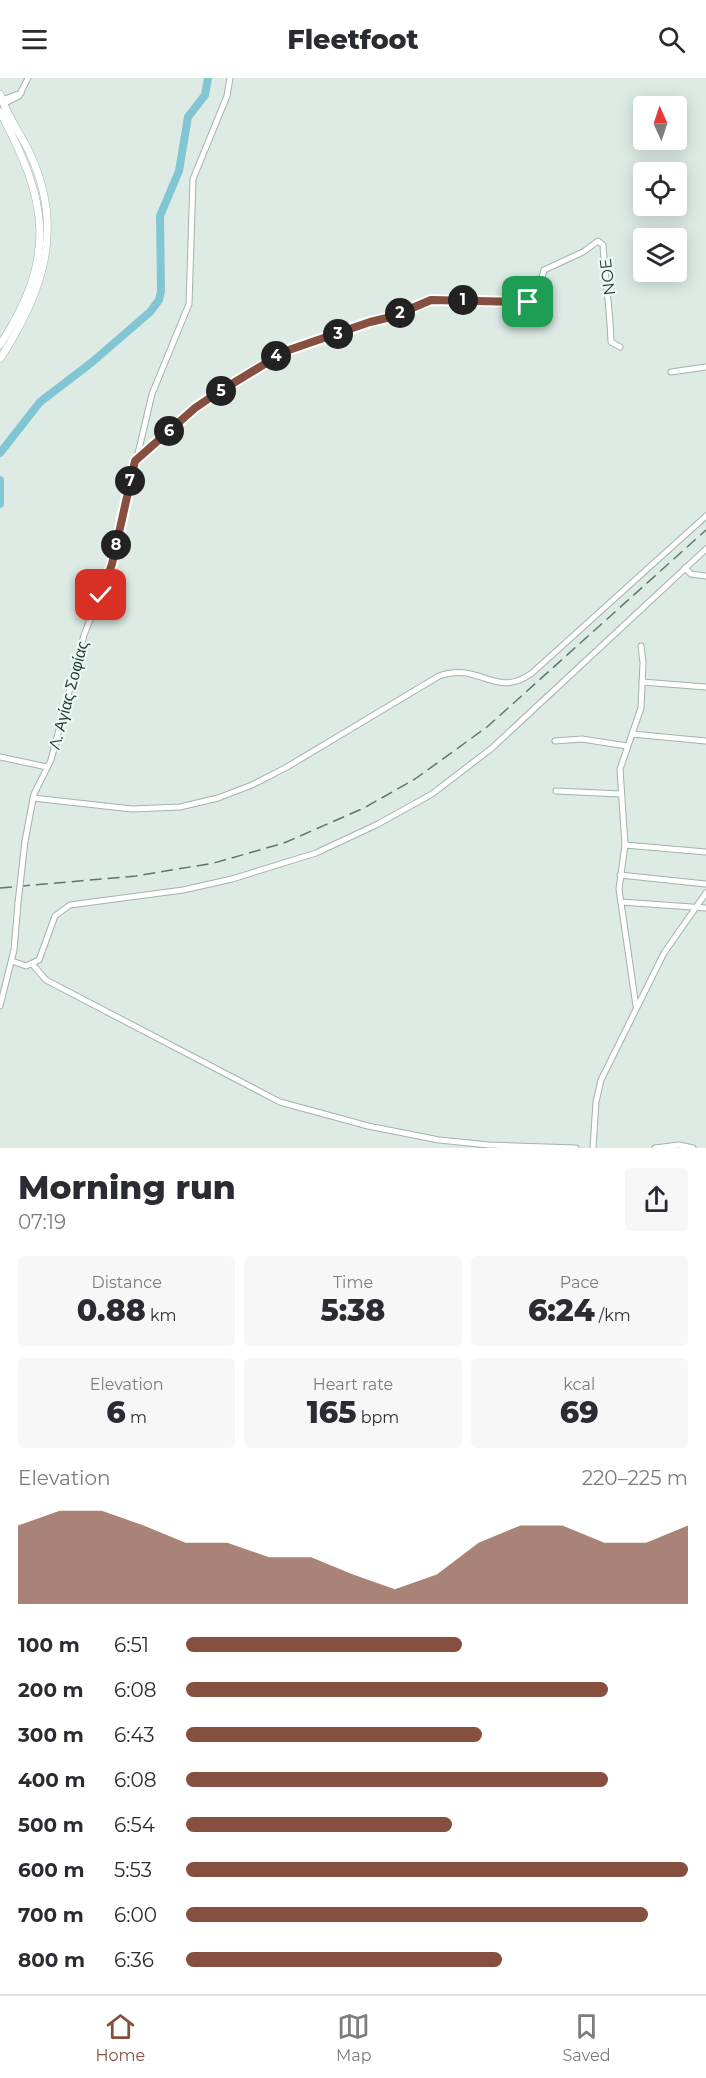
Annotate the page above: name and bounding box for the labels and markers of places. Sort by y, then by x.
pin [502,276,553,327]
pin: 1 [448,285,478,315]
pin: 2 [385,298,415,328]
pin: 3 [323,319,353,349]
pin: 4 [261,341,291,371]
pin: 5 [206,376,236,406]
pin: 6 [154,416,184,446]
pin: 7 [115,466,145,496]
pin: 8 [101,530,131,560]
pin [75,569,126,620]

